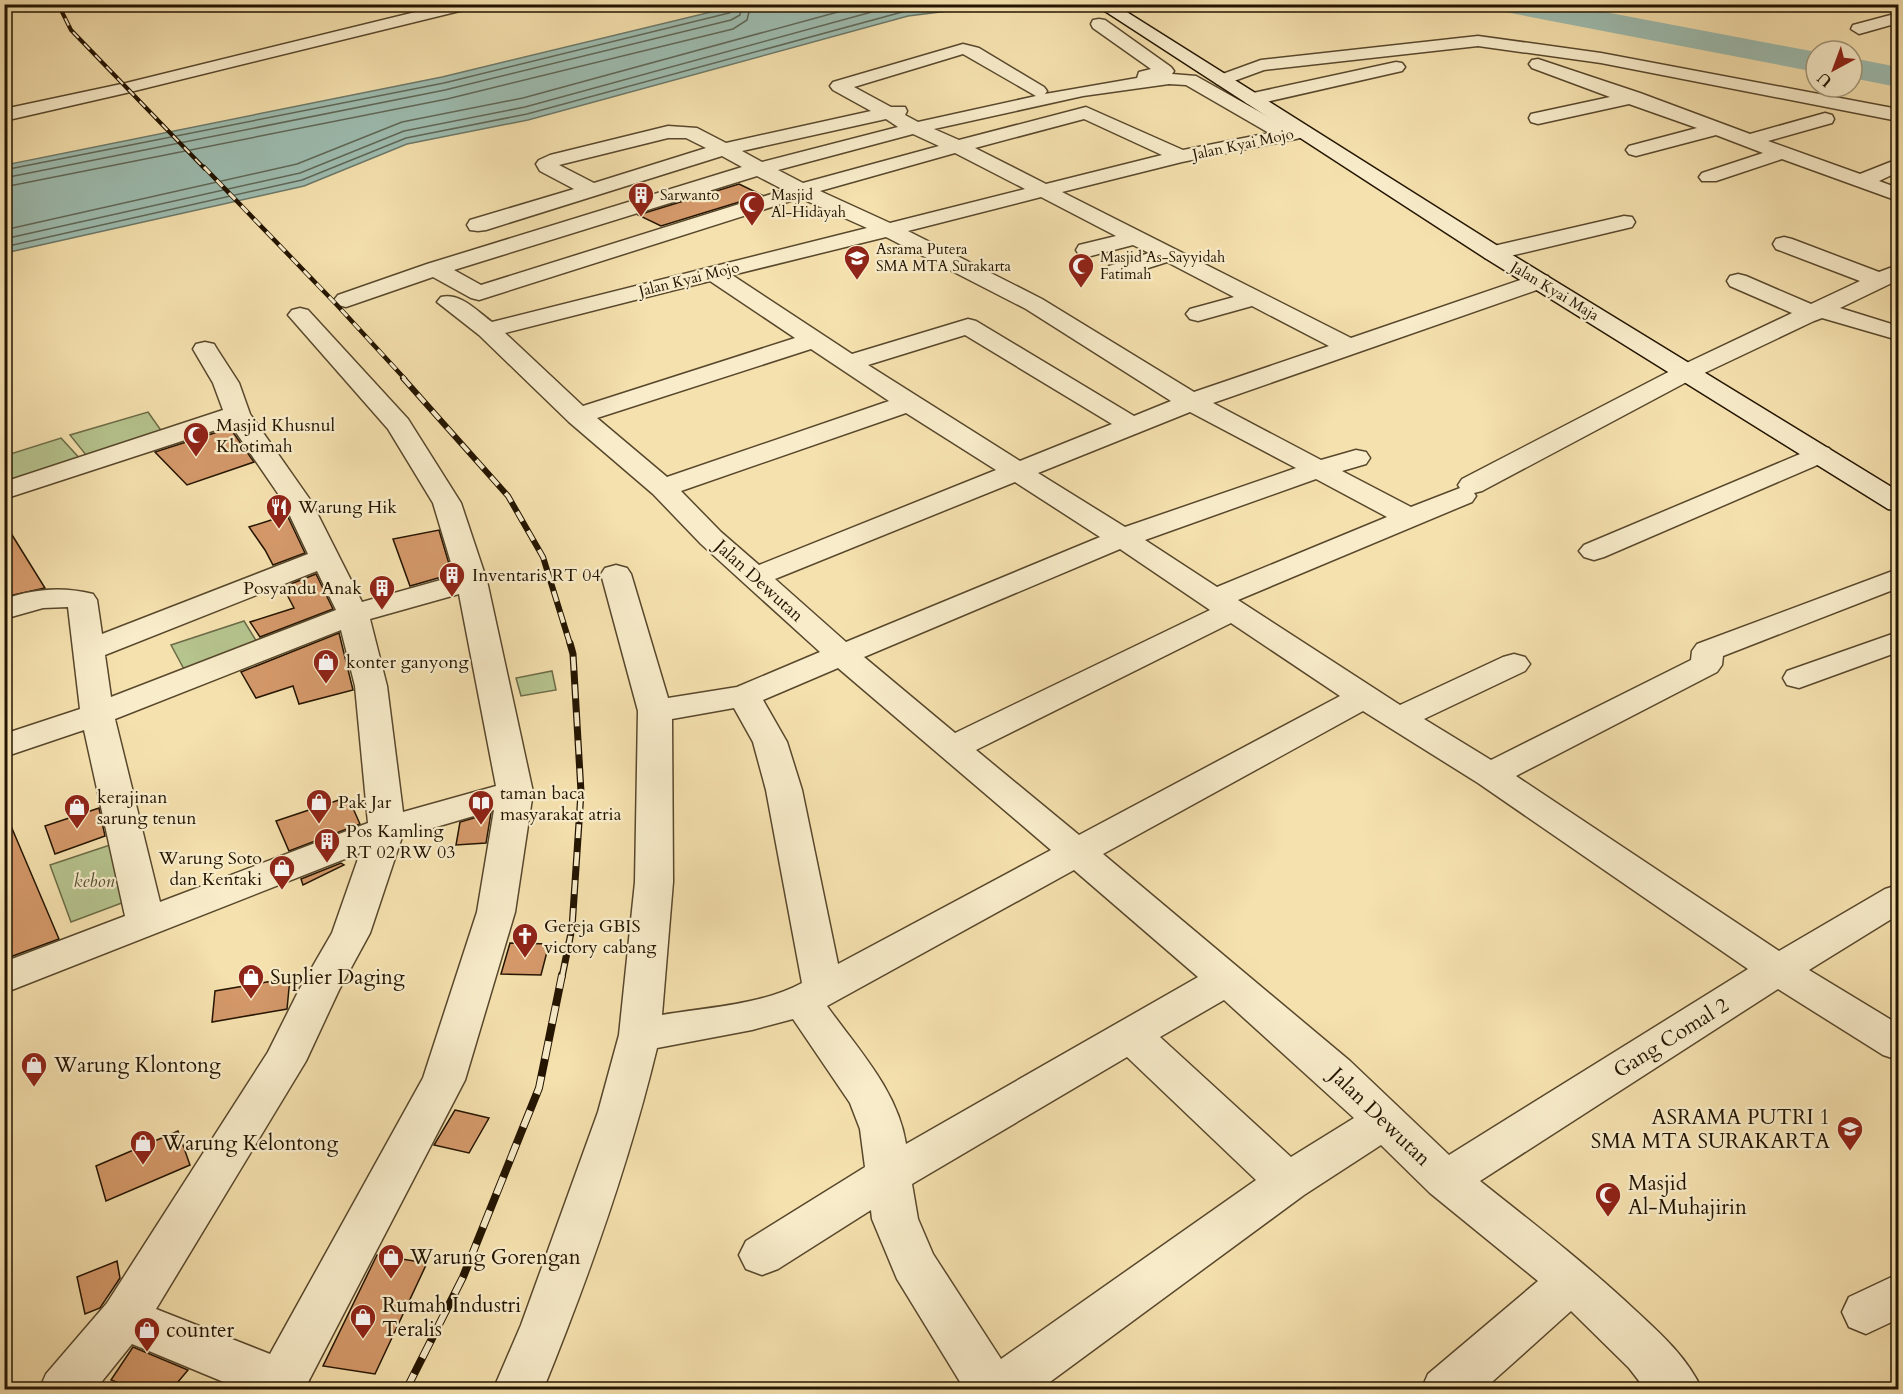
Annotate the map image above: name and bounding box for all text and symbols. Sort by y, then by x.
north arrow [1804,39,1864,99]
text: U [1813,67,1837,92]
street label: Jalan Kyai Mojo [1189,124,1295,165]
building icon: Sarwanto [626,180,656,218]
place label: Sarwanto [660,185,719,205]
place label: Masjid Al-Hidayah [771,185,847,222]
mosque icon: Masjid Al-Hidayah [737,189,767,227]
place label: Asrama Putera SMA MTA Surakarta [876,239,1012,276]
school or university icon: Asrama Putera SMA MTA Surakarta [842,243,872,281]
place label: Masjid As-Sayyidah Fatimah [1100,247,1226,284]
mosque icon: Masjid As-Sayyidah Fatimah [1066,251,1096,289]
street label: Jalan Kyai Maja [1505,256,1603,325]
street label: Jalan Kyai Mojo [635,257,741,302]
place label: Masjid Khusnul Khotimah [216,413,336,459]
mosque icon: Masjid Khusnul Khotimah [181,420,211,458]
restaurant icon: Warung Hik [264,492,294,530]
place label: Warung Hik [297,495,397,520]
street label: Jalan Dewutan [707,532,810,628]
building icon: Inventaris RT 04 [437,560,467,598]
place label: Inventaris RT 04 [472,563,601,588]
building icon: Posyandu Anak [367,573,397,611]
place label: Posyandu Anak [243,576,362,601]
shop icon: konter ganyong [311,647,341,685]
place label: konter ganyong [346,650,469,675]
place label: taman baca masyarakat atria [500,781,622,827]
place label: kerajinan sarung tenun [97,785,197,831]
shop icon: Pak Jar [304,787,334,825]
library icon: taman baca masyarakat atria [466,788,496,826]
place label: Pak Jar [338,790,392,815]
shop icon: kerajinan sarung tenun [62,792,92,830]
place label: Pos Kamling RT 02 RW 03 [346,819,455,865]
building icon: Pos Kamling RT 02 RW 03 [312,826,342,864]
place label: Warung Soto dan Kentaki [158,846,262,892]
shop icon: Warung Soto dan Kentaki [267,853,297,891]
park label: kebon [74,869,115,894]
place label: Gereja GBIS victory cabang [544,914,657,960]
church icon: Gereja GBIS victory cabang [510,921,540,959]
shop icon: Suplier Daging [236,962,266,1000]
place label: Suplier Daging [270,963,405,992]
street label: Gang Comal 2 [1608,991,1734,1085]
shop icon: Warung Klontong [19,1050,49,1088]
place label: Warung Klontong [53,1051,221,1080]
street label: Jalan Dewutan [1321,1059,1437,1173]
place label: ASRAMA PUTRI 1 SMA MTA SURAKARTA [1591,1103,1830,1156]
school or university icon: ASRAMA PUTRI 1 SMA MTA SURAKARTA [1835,1114,1865,1152]
shop icon: Warung Kelontong [128,1128,158,1166]
place label: Warung Kelontong [161,1129,339,1158]
place label: Masjid Al-Muhajirin [1628,1169,1747,1222]
mosque icon: Masjid Al-Muhajirin [1593,1180,1623,1218]
shop icon: Warung Gorengan [376,1242,406,1280]
place label: Warung Gorengan [409,1243,581,1272]
place label: Rumah Industri Teralis [382,1291,521,1344]
shop icon: Rumah Industri Teralis [348,1302,378,1340]
shop icon: counter [132,1315,162,1353]
place label: counter [166,1316,235,1345]

